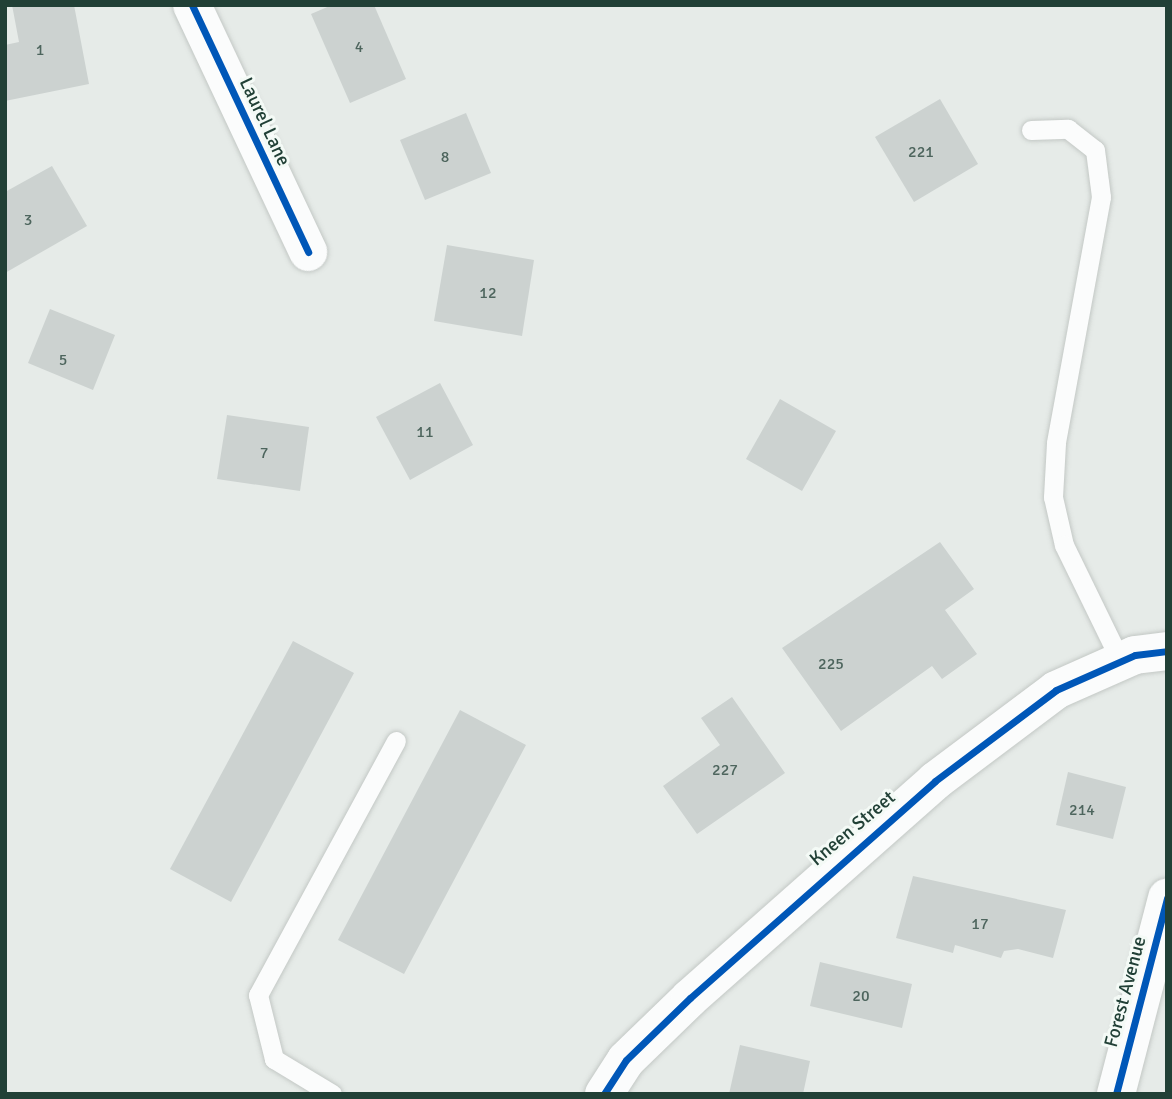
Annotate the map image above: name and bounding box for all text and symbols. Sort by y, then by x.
house number: 4 [355,37,363,57]
house number: 1 [36,40,44,60]
street label: Laurel Lane [234,74,294,170]
house number: 221 [908,142,934,162]
house number: 8 [441,147,449,167]
house number: 3 [24,210,32,230]
house number: 12 [479,283,497,303]
house number: 5 [59,350,67,370]
house number: 11 [416,422,434,442]
house number: 7 [260,443,268,463]
house number: 225 [818,654,844,674]
house number: 227 [712,760,738,780]
street label: Kneen Street [806,787,900,871]
house number: 214 [1069,800,1095,820]
house number: 17 [971,914,989,934]
street label: Forest Avenue [1100,934,1152,1050]
house number: 20 [852,986,870,1006]

